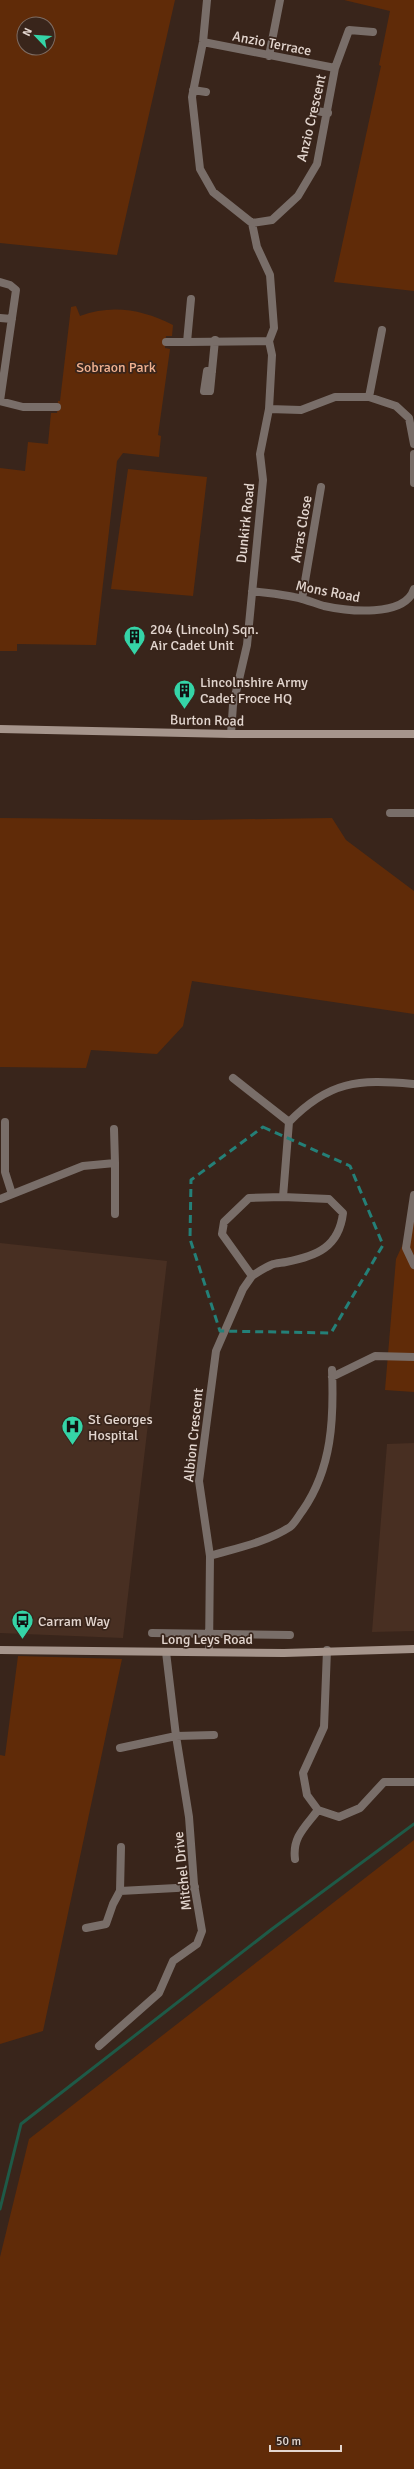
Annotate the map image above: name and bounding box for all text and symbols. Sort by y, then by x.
north arrow [16,16,56,56]
text: N [20,26,35,38]
street label: Anzio Terrace [231,28,313,59]
street label: Anzio Crescent [293,73,330,163]
park label: Sobraon Park [76,359,156,376]
street label: Dunkirk Road [233,482,258,564]
street label: Arras Close [287,494,316,564]
street label: Mons Road [294,577,362,606]
place label: 204 (Lincoln) Sqn. Air Cadet Unit [150,621,259,654]
building icon: 204 (Lincoln) Sqn. Air Cadet Unit [122,624,148,657]
place label: Lincolnshire Army Cadet Froce HQ [200,674,308,707]
building icon: Lincolnshire Army Cadet Froce HQ [172,677,198,710]
street label: Burton Road [170,711,244,730]
street label: Albion Crescent [180,1387,207,1483]
place label: St Georges Hospital [88,1411,153,1444]
hospital icon: St Georges Hospital [59,1414,85,1447]
bus stop icon: Carram Way [10,1608,36,1641]
place label: Carram Way [38,1613,110,1630]
street label: Long Leys Road [161,1631,253,1648]
street label: Mitchel Drive [170,1831,195,1911]
scale bar [270,2427,341,2453]
text: 50 m [276,2434,301,2449]

